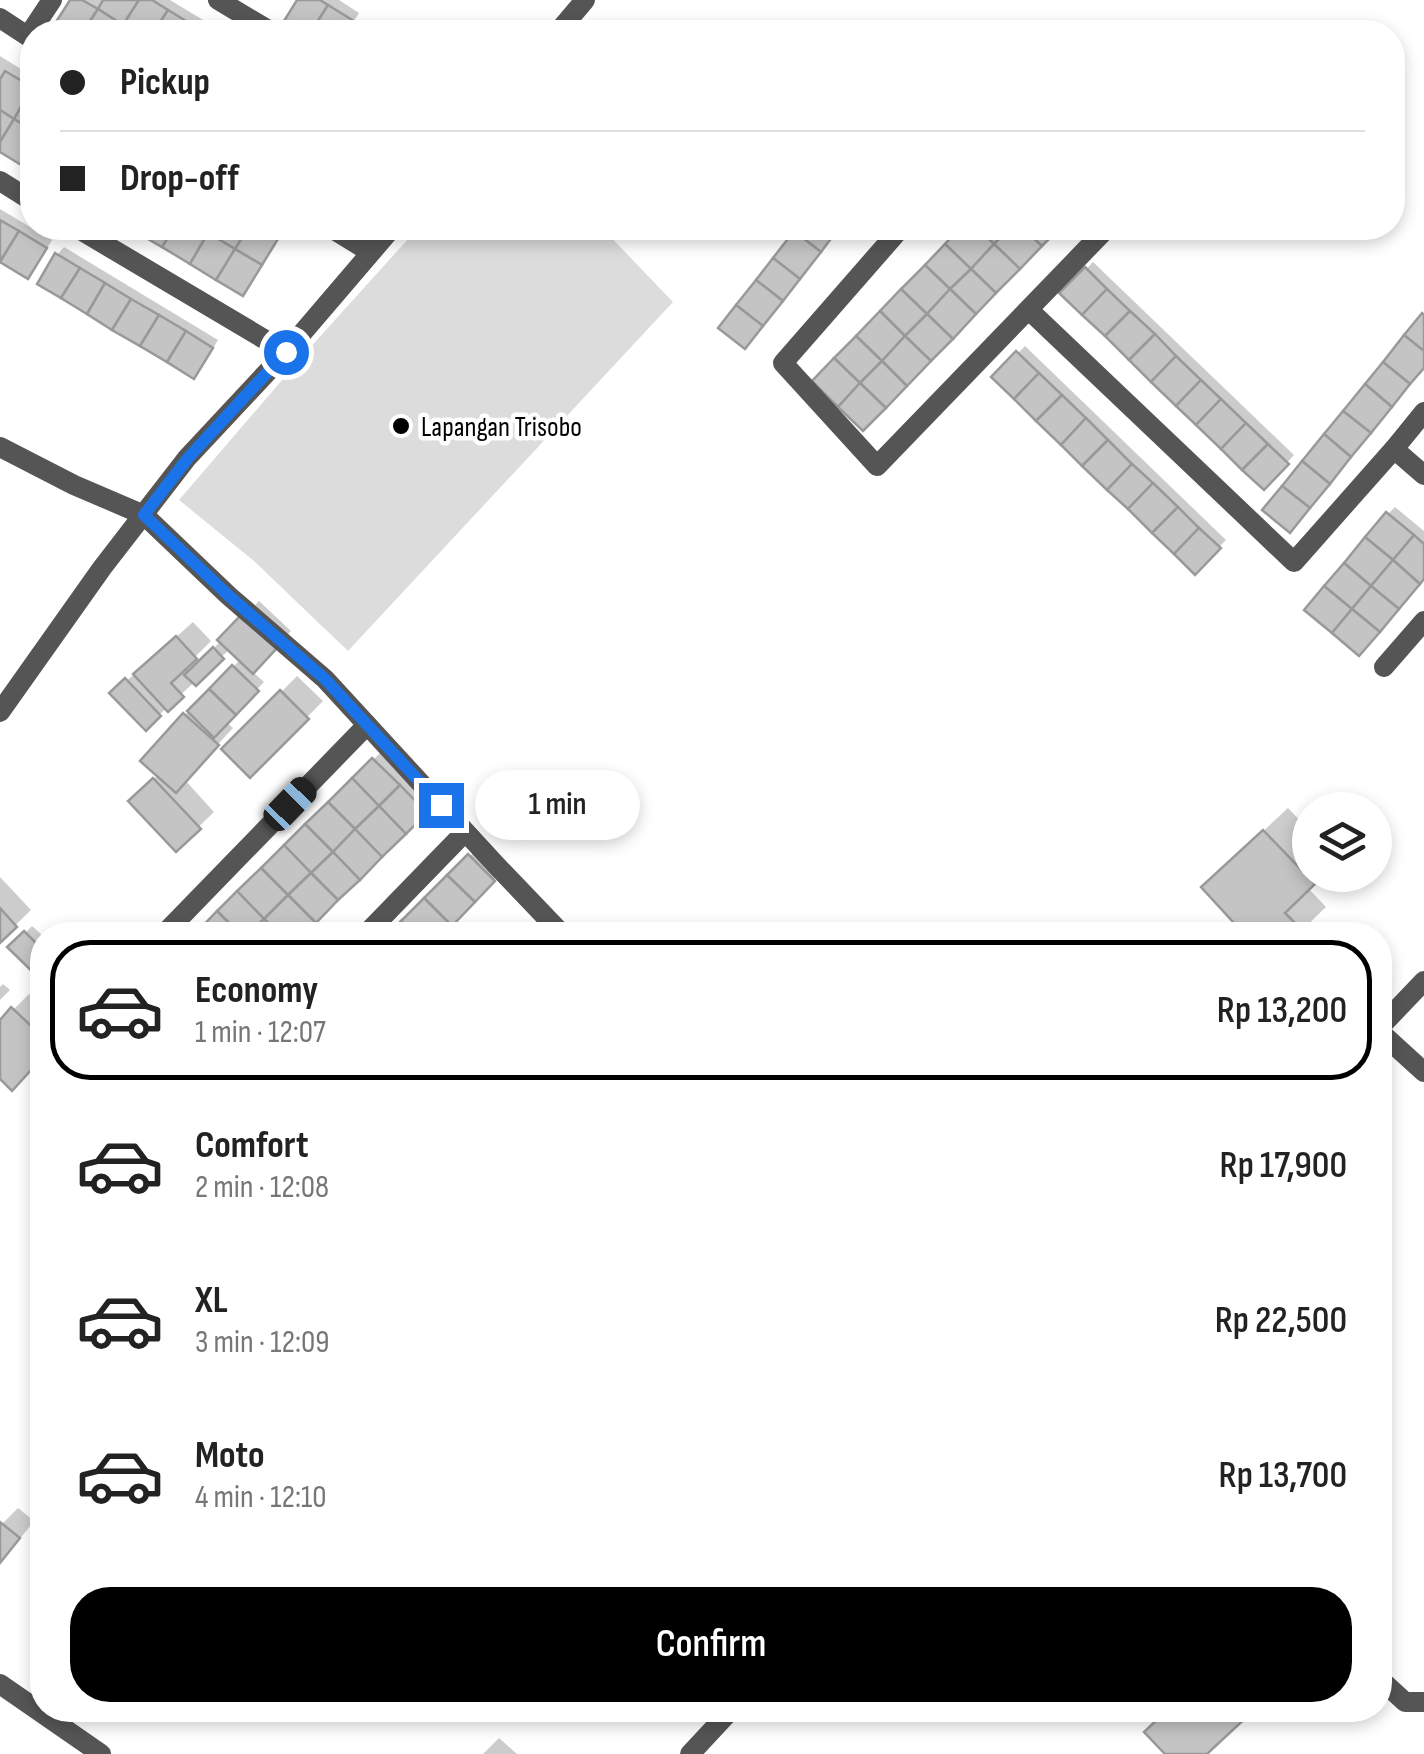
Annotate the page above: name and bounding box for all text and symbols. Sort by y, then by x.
text: Pickup [120,60,210,105]
text: Drop-off [120,156,239,201]
route start [264,330,309,375]
place label: Lapangan Trisobo [421,411,582,444]
marker: Lapangan Trisobo [390,415,412,437]
callout: 1 min [476,770,641,840]
car [258,772,322,836]
route end [419,783,464,828]
text: 1 min [528,785,587,824]
map controls [1292,792,1392,892]
button: layers [1292,792,1392,892]
icon: car [75,965,165,1055]
text: Economy [195,968,318,1013]
text: Rp 13,200 [1217,988,1347,1033]
text: 1 min · 12:07 [195,1013,326,1052]
icon: car [75,1120,165,1210]
text: Comfort [195,1123,309,1168]
text: Rp 17,900 [1220,1143,1347,1188]
text: 2 min · 12:08 [195,1168,329,1207]
icon: car [75,1275,165,1365]
text: XL [195,1278,228,1323]
text: Rp 22,500 [1215,1298,1347,1343]
text: 3 min · 12:09 [195,1323,329,1362]
icon: car [75,1430,165,1520]
text: Moto [195,1433,265,1478]
text: Rp 13,700 [1218,1453,1347,1498]
text: 4 min · 12:10 [195,1478,326,1517]
button: Confirm [70,1587,1352,1702]

